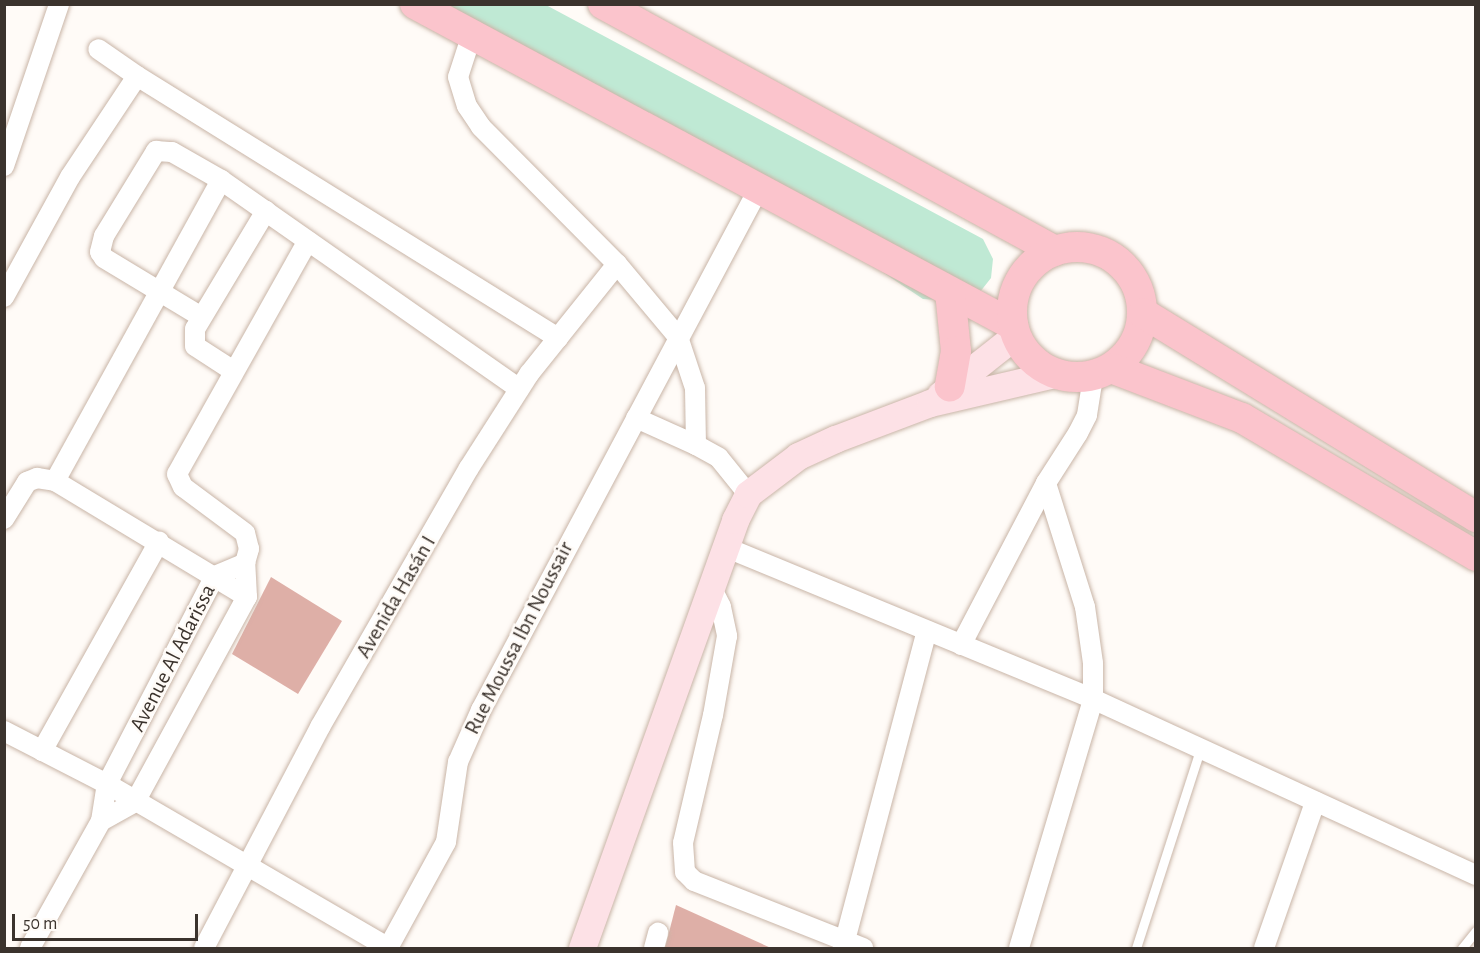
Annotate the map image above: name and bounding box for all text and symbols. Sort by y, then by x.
street label: Avenida Hasán I [350,531,442,663]
street label: Rue Moussa Ibn Noussair [459,537,579,739]
street label: Avenue Al Adarissa [124,580,222,736]
scale bar [15,902,201,940]
text: 50 m [23,915,57,933]

